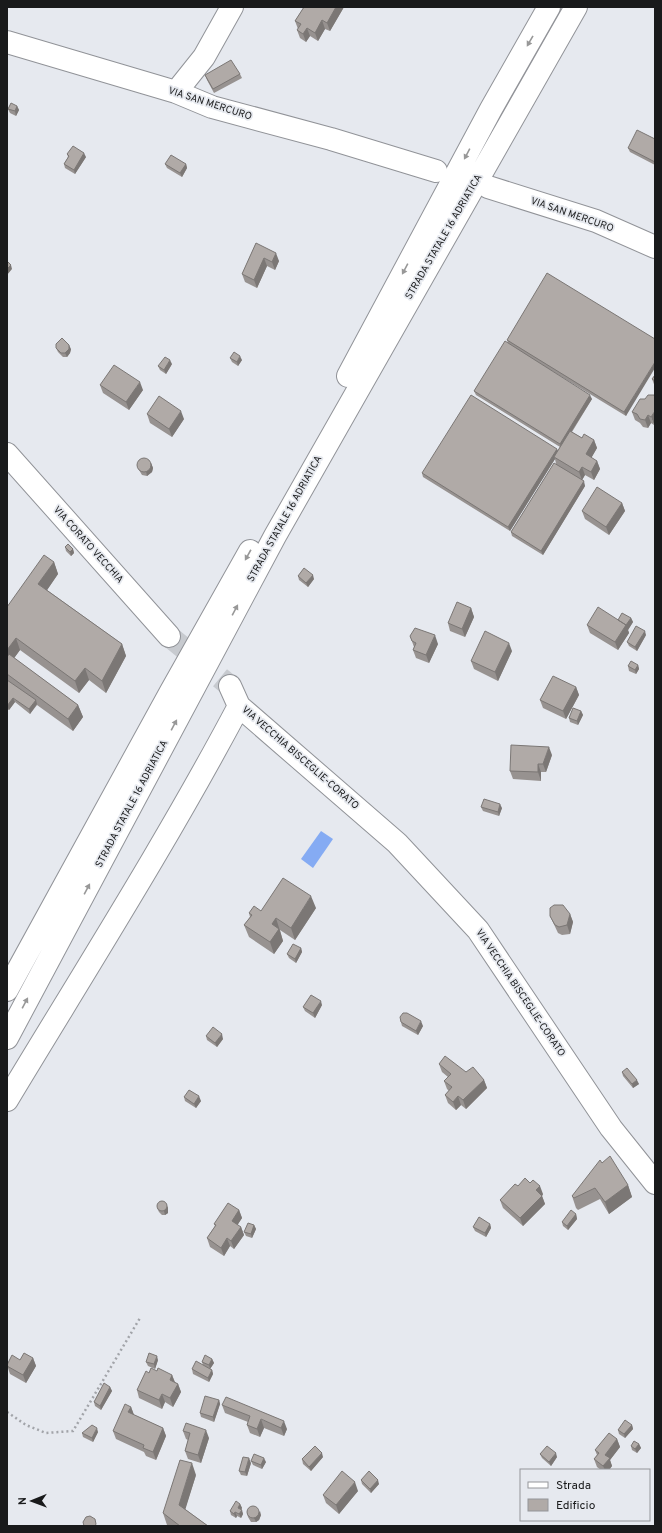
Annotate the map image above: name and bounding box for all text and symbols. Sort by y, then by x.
one-way arrow [527,35,534,47]
street label: VIA SAN MERCURO [166,84,254,124]
one-way arrow [464,149,470,160]
street label: STRADA STATALE 16 ADRIATICA [403,172,485,302]
street label: VIA SAN MERCURO [529,195,615,235]
one-way arrow [402,263,409,275]
street label: STRADA STATALE 16 ADRIATICA [245,453,325,585]
street label: VIA CORATO VECCHIA [50,504,126,586]
one-way arrow [245,549,252,560]
one-way arrow [232,604,239,616]
street label: VIA VECCHIA BISCEGLIE-CORATO [239,703,361,813]
one-way arrow [171,719,177,730]
street label: STRADA STATALE 16 ADRIATICA [93,738,171,870]
one-way arrow [83,883,90,895]
street label: VIA VECCHIA BISCEGLIE-CORATO [472,927,568,1059]
one-way arrow [22,998,29,1009]
legend [520,1469,650,1521]
text: Strada [556,1478,591,1494]
north arrow [12,1481,52,1521]
text: N [16,1497,30,1505]
text: Edificio [556,1498,596,1514]

